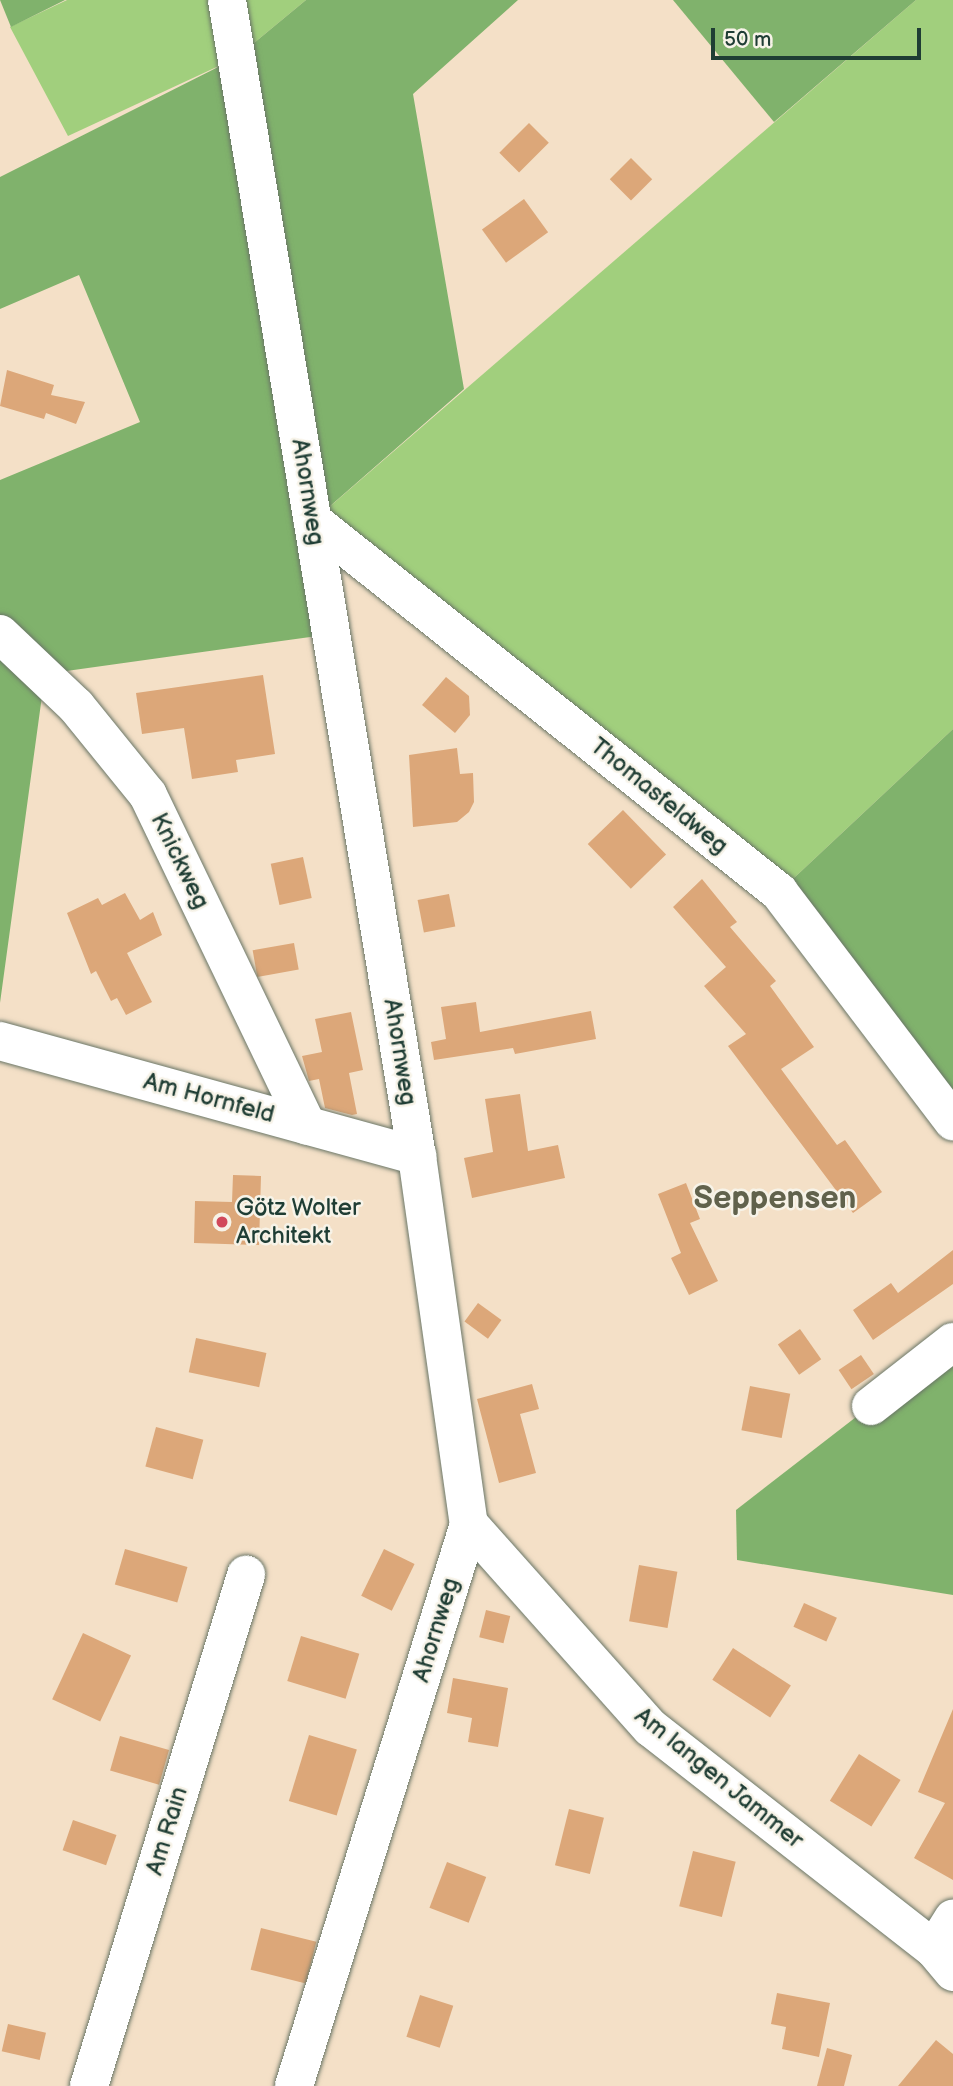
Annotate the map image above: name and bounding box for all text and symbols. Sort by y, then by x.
scale bar [715,14,925,58]
text: 50 m [724,27,771,52]
street label: Ahornweg [285,437,331,547]
street label: Thomasfeldweg [584,732,734,860]
street label: Knickweg [144,808,216,914]
street label: Ahornweg [377,997,423,1107]
street label: Am Hornfeld [140,1067,278,1129]
district label: Seppensen [694,1180,856,1218]
place label: Götz Wolter Architekt [236,1194,362,1250]
marker: Götz Wolter Architekt [214,1214,230,1230]
street label: Ahornweg [407,1574,465,1686]
street label: Am langen Jammer [628,1701,810,1855]
street label: Am Rain [140,1783,194,1879]

